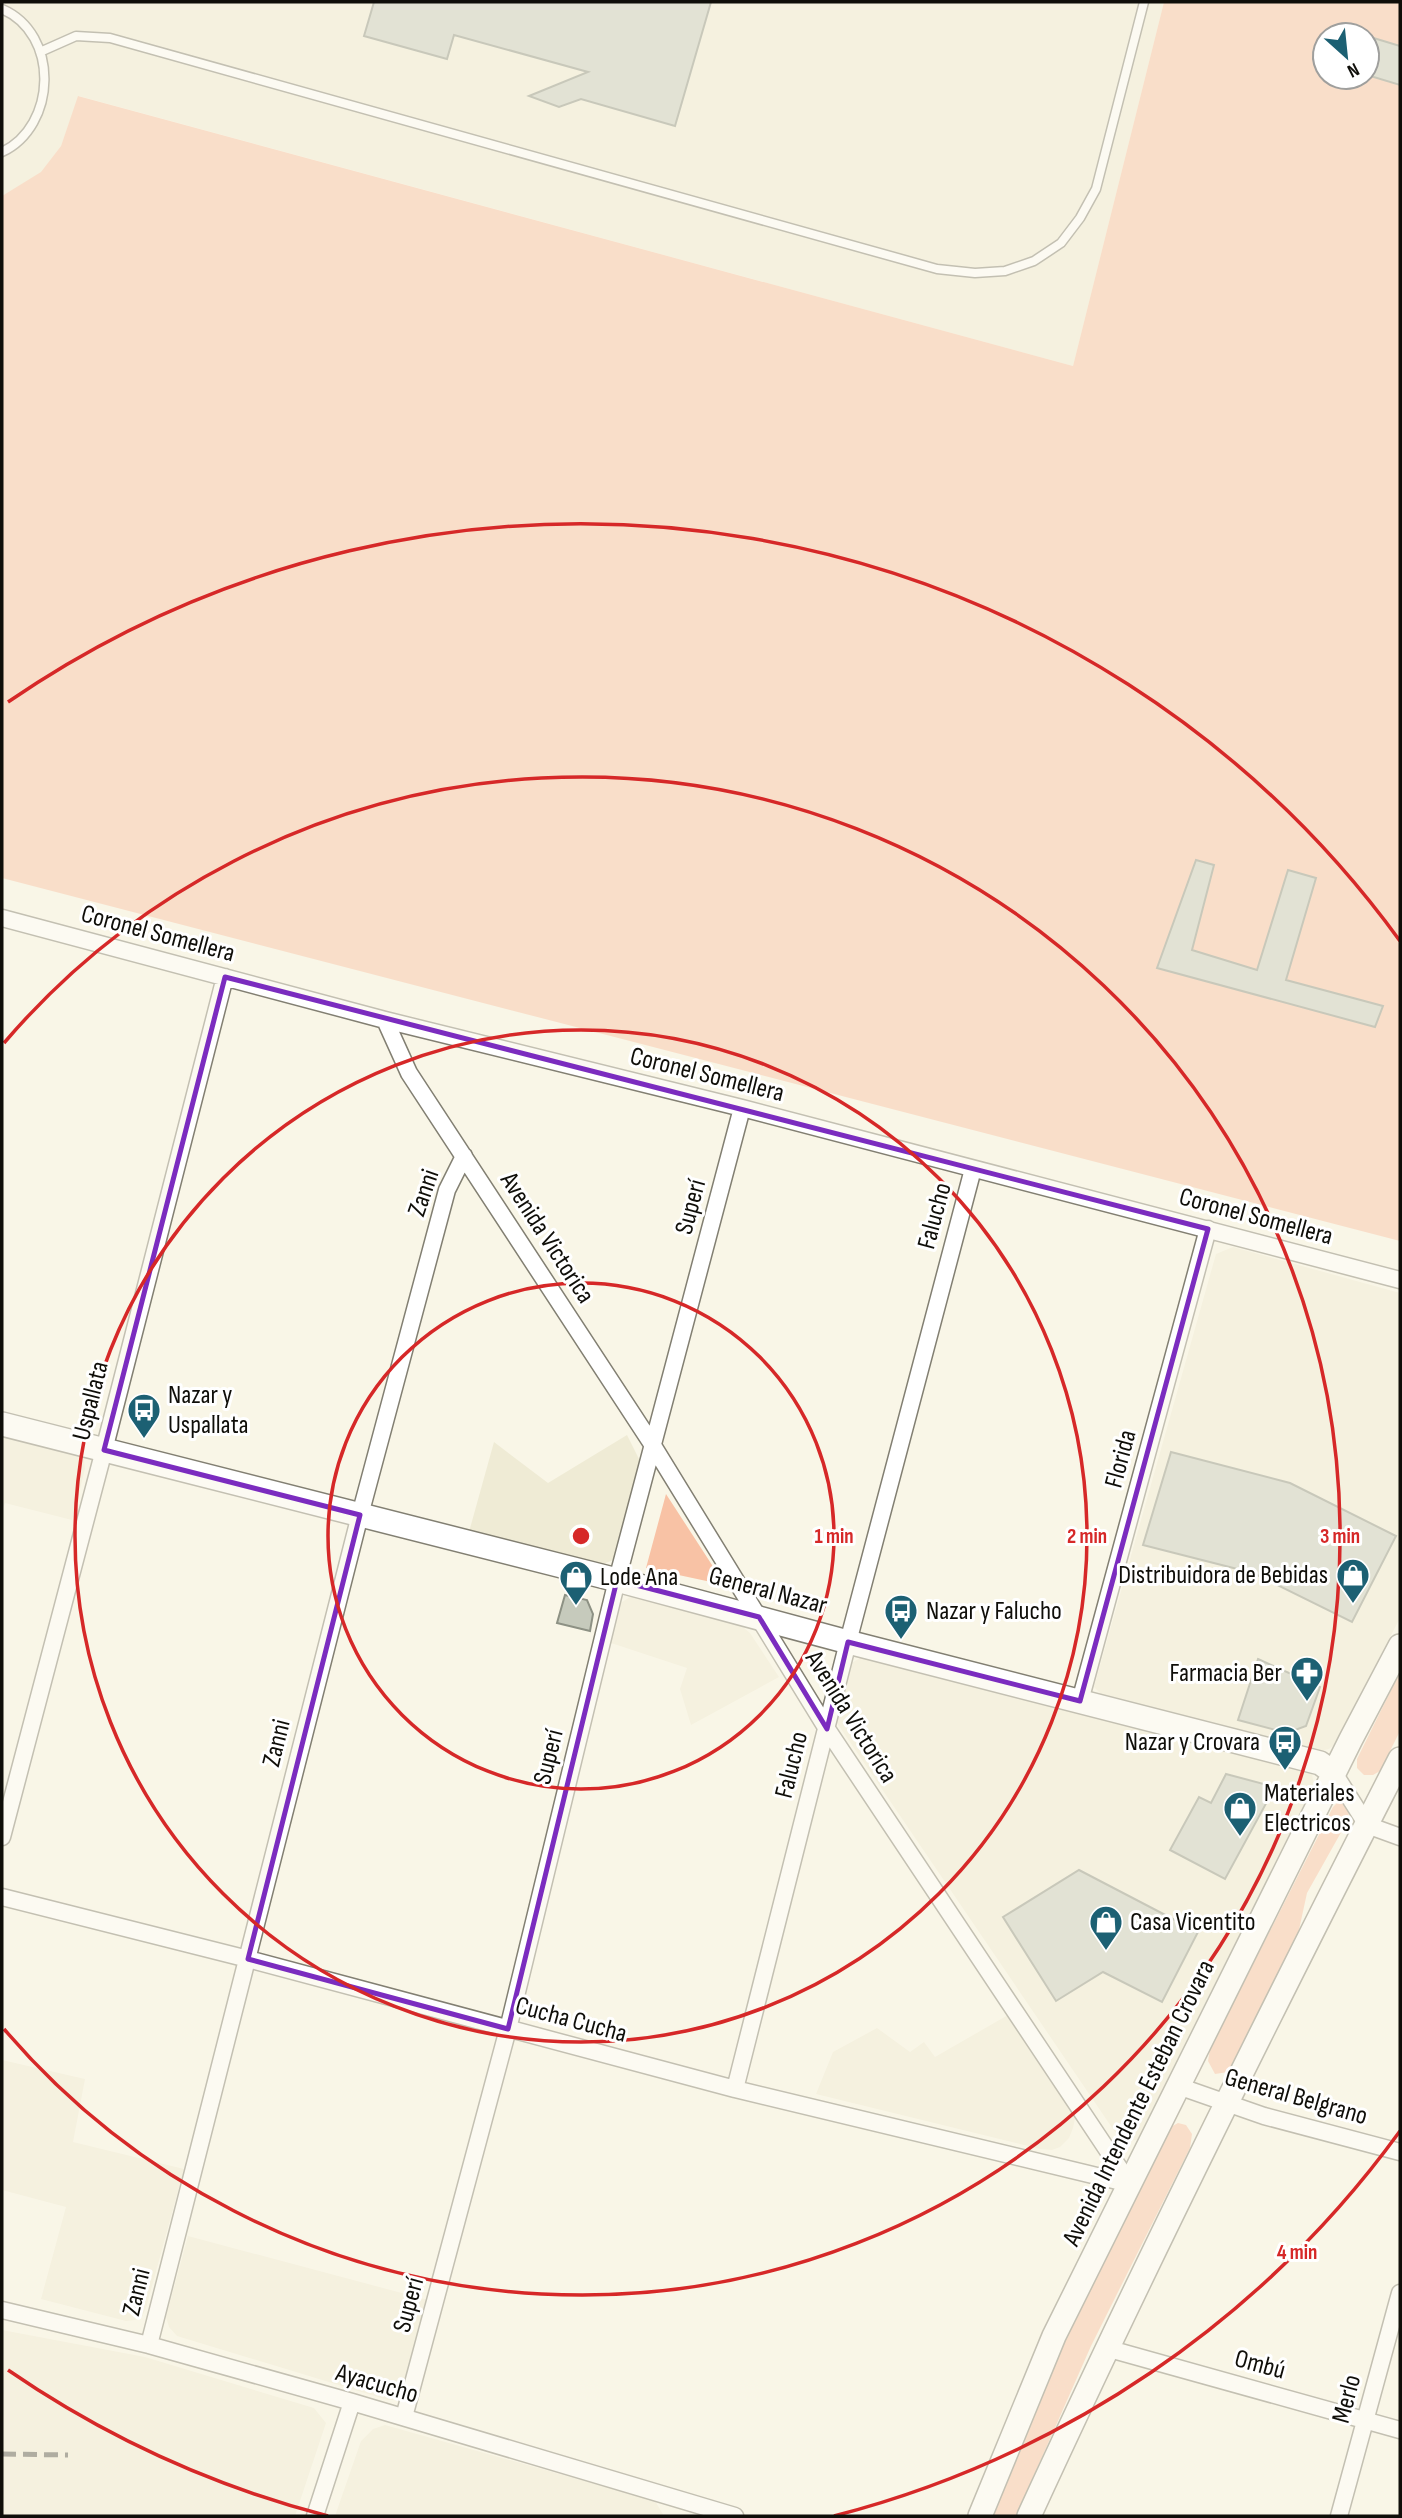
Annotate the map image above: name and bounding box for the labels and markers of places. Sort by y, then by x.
place label: Nazar y Uspallata [168,1380,248,1441]
bus stop icon: Nazar y Uspallata [125,1391,163,1440]
centre of rings [569,1524,593,1548]
shop icon: Distribuidora de Bebidas [1334,1556,1372,1605]
shop icon: Lode Ana [557,1558,595,1607]
place label: Distribuidora de Bebidas [1118,1560,1328,1591]
place label: Lode Ana [600,1562,678,1593]
bus stop icon: Nazar y Falucho [882,1592,920,1641]
place label: Nazar y Falucho [926,1596,1062,1627]
pharmacy icon: Farmacia Ber [1288,1654,1326,1703]
place label: Farmacia Ber [1170,1658,1283,1689]
bus stop icon: Nazar y Crovara [1266,1723,1304,1772]
place label: Nazar y Crovara [1125,1727,1260,1758]
place label: Materiales Electricos [1264,1778,1355,1839]
shop icon: Materiales Electricos [1221,1789,1259,1838]
shop icon: Casa Vicentito [1087,1903,1125,1952]
place label: Casa Vicentito [1130,1907,1255,1938]

